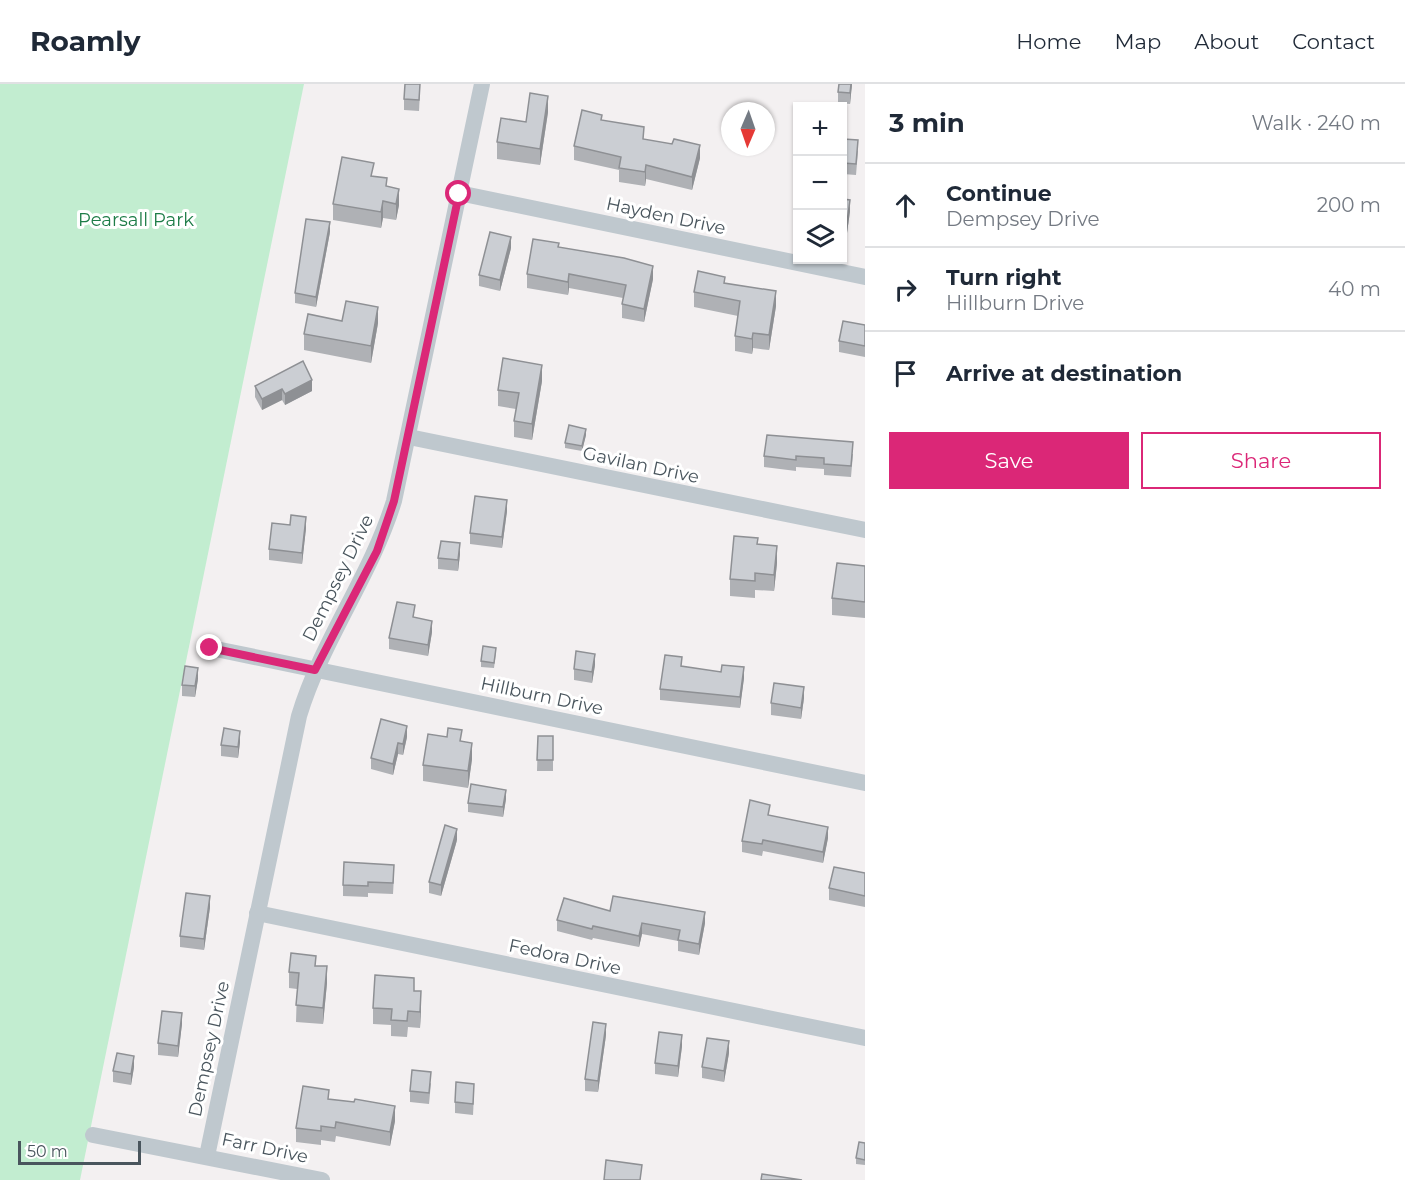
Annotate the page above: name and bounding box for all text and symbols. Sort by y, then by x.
text: Roamly [30,24,140,58]
text: Home [1016,29,1081,54]
text: Map [1114,29,1161,54]
text: About [1194,29,1259,54]
text: Contact [1292,29,1375,54]
north arrow [721,102,775,156]
map controls [793,102,847,264]
button: + [793,102,847,156]
text: 3 min [889,107,965,139]
text: Walk · 240 m [1251,111,1381,135]
button: − [793,156,847,210]
route start [445,180,471,206]
text: Continue [946,180,1052,207]
icon: ahead [889,189,922,222]
street label: Hayden Drive [604,193,728,239]
text: 200 m [1317,193,1381,217]
text: Dempsey Drive [946,207,1100,231]
park label: Pearsall Park [78,209,194,231]
button: layers [793,210,847,264]
text: Turn right [946,264,1061,291]
icon: right [889,273,922,306]
text: 40 m [1328,277,1381,301]
text: Hillburn Drive [946,291,1084,315]
icon: arrive [889,357,922,390]
text: Arrive at destination [946,360,1182,387]
button: Save [889,432,1129,489]
button: Share [1141,432,1381,489]
street label: Gavilan Drive [581,442,701,488]
street label: Dempsey Drive [298,511,378,645]
route end [196,634,222,660]
street label: Hillburn Drive [479,672,605,720]
street label: Fedora Drive [507,934,623,980]
street label: Dempsey Drive [184,979,234,1119]
street label: Farr Drive [220,1128,310,1168]
scale bar [18,1138,141,1166]
text: 50 m [27,1142,68,1161]

